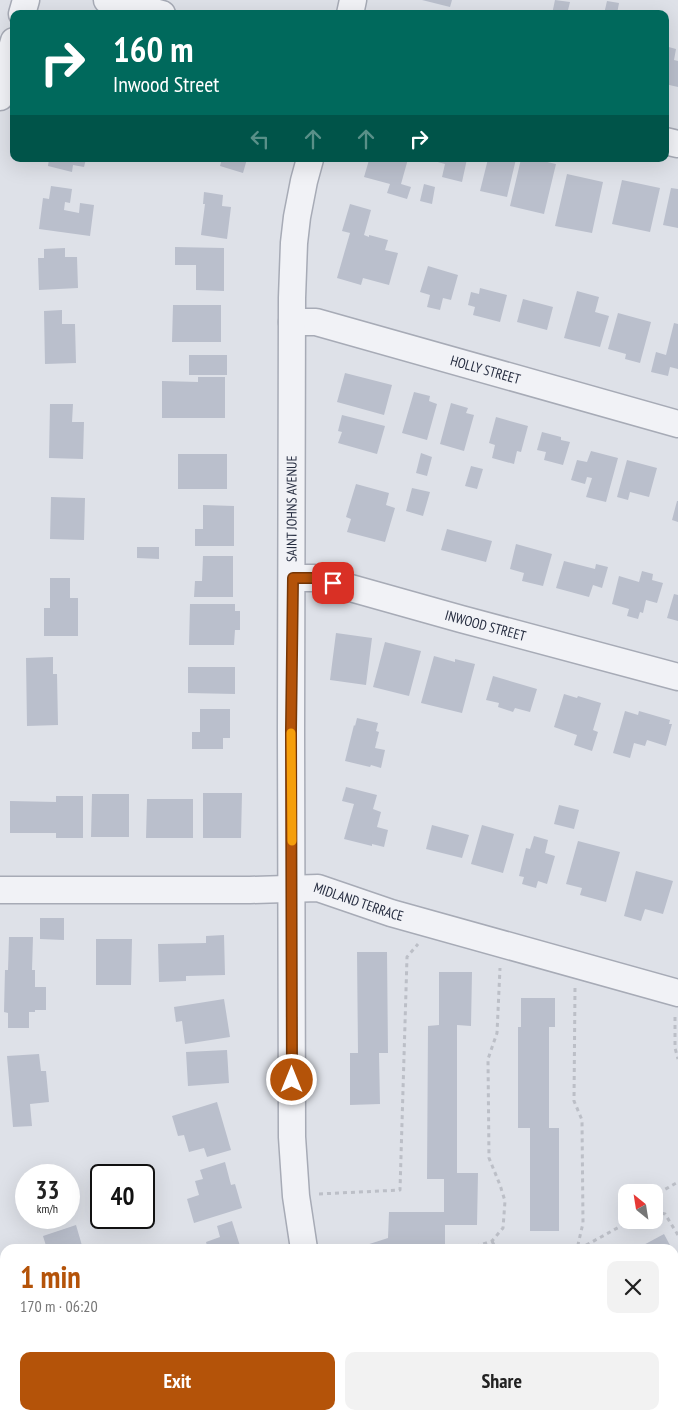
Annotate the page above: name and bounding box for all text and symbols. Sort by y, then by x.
text: 160 m [113,26,194,72]
icon: right [30,30,95,95]
text: Inwood Street [113,70,219,98]
icon: left [246,125,274,153]
icon: ahead [299,125,327,153]
icon: ahead [352,125,380,153]
icon: right [405,125,433,153]
street label: HOLLY STREET [448,351,523,388]
street label: SAINT JOHNS AVENUE [282,456,301,562]
pin [312,562,354,604]
icon: arrive [319,569,347,597]
street label: INWOOD STREET [443,606,529,645]
street label: MIDLAND TERRACE [311,878,406,925]
position arrow [265,1053,317,1105]
speed limit sign: 40 [90,1164,155,1229]
text: 33 [36,1174,59,1206]
north arrow [618,1184,662,1229]
map controls [618,1184,663,1229]
text: km/h [37,1201,58,1216]
text: 1 min [20,1257,81,1296]
button: close [607,1261,659,1313]
text: 170 m · 06:20 [20,1296,98,1316]
button: Exit [20,1352,335,1410]
button: Share [345,1352,659,1410]

